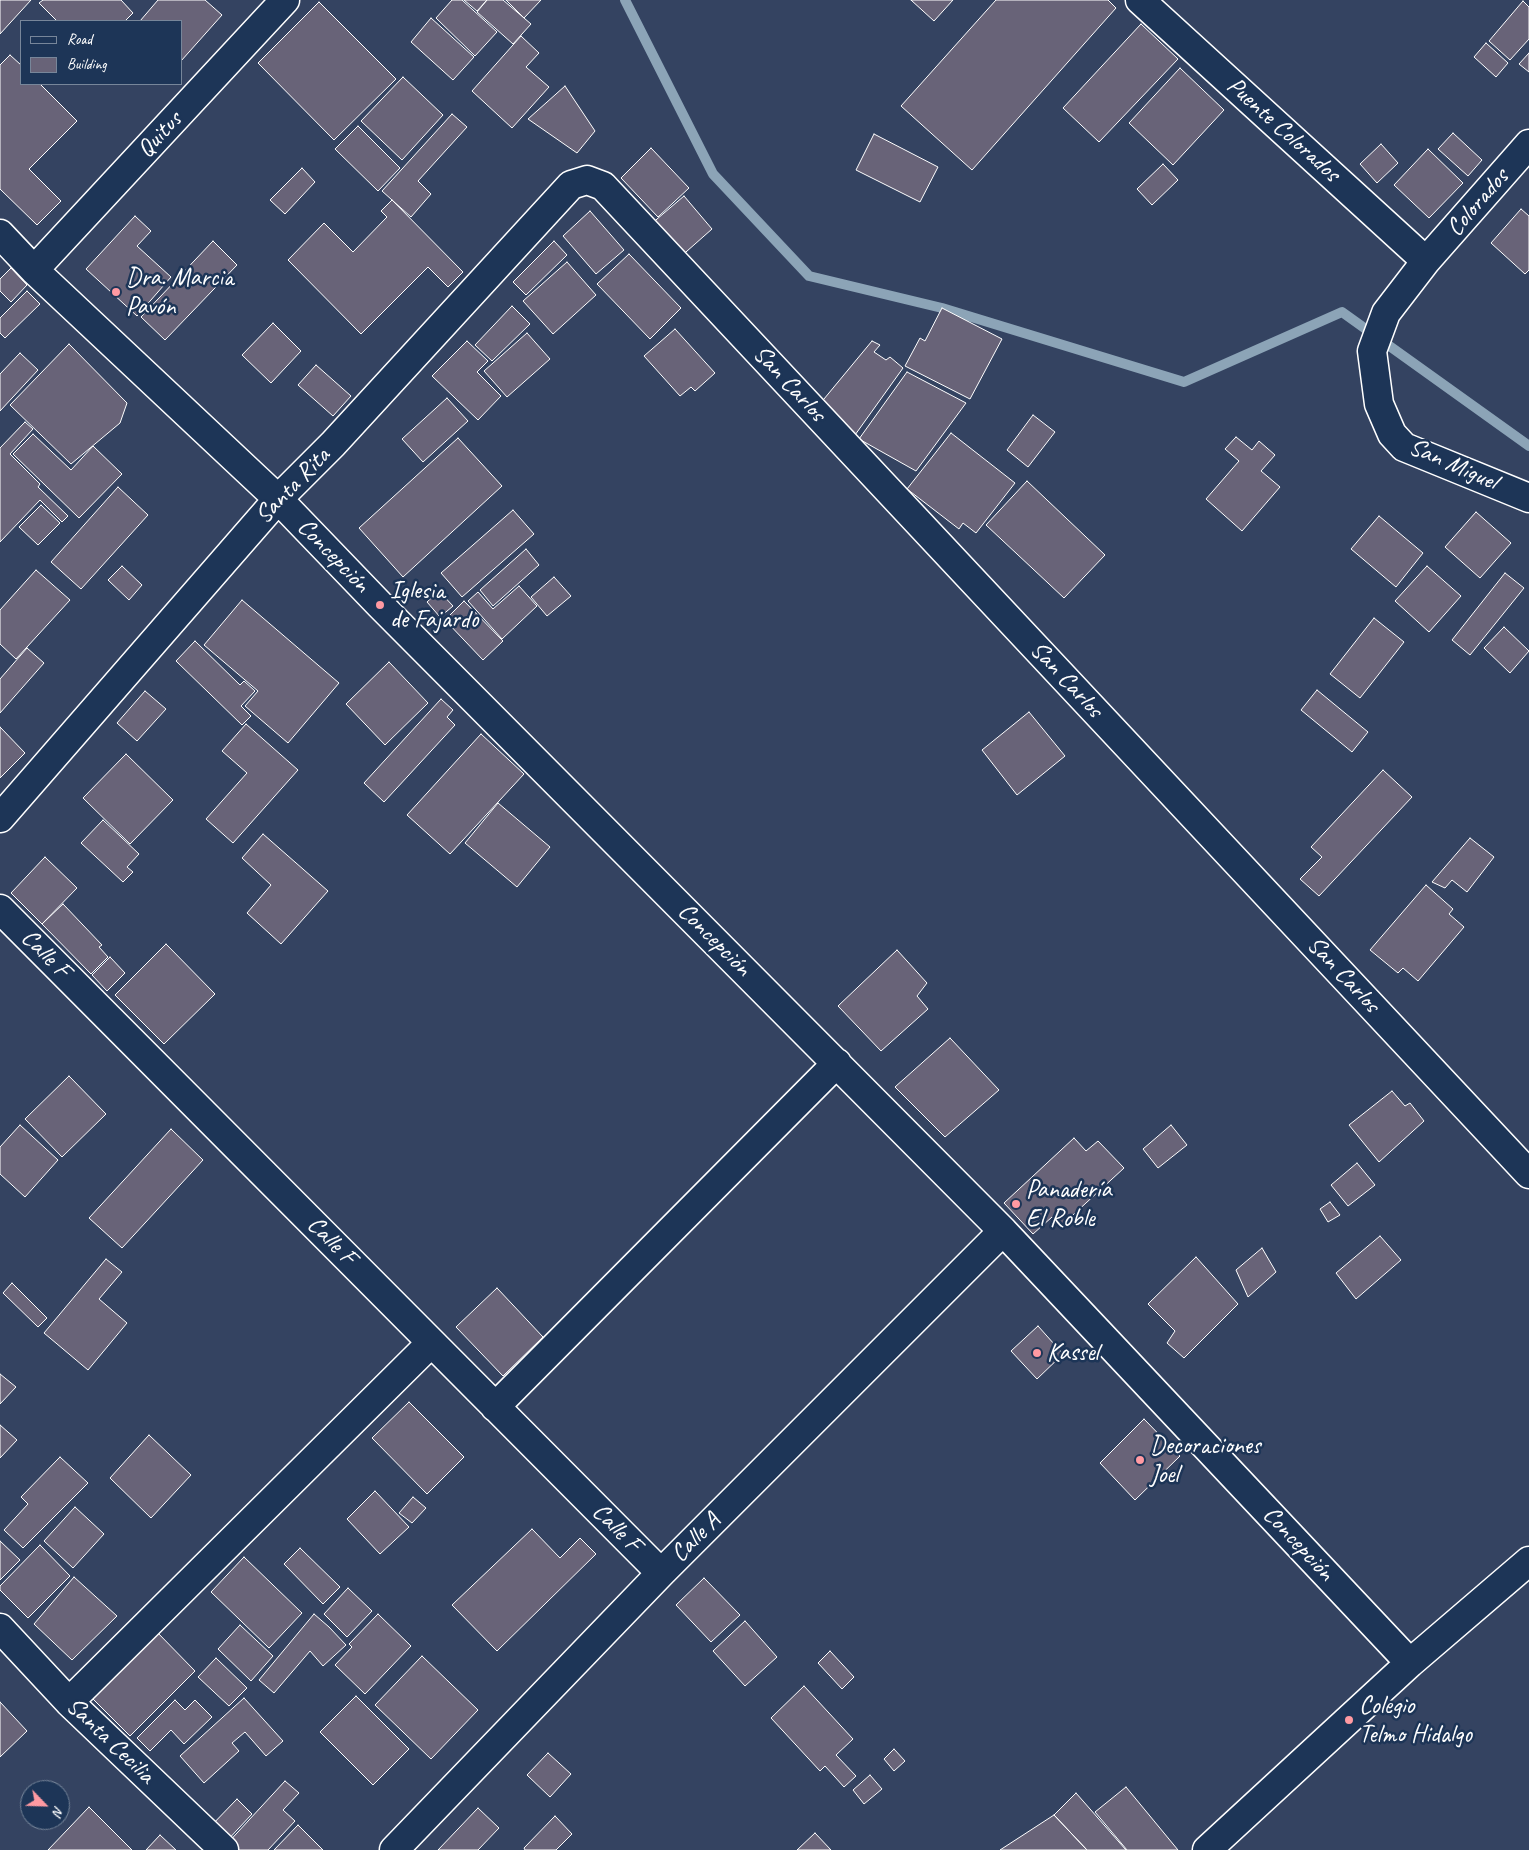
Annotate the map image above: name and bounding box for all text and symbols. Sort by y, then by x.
legend [20,20,182,85]
text: Road [67,30,92,49]
text: Building [67,55,106,74]
street label: Puente Colorados [1220,71,1346,189]
street label: Quitus [131,106,189,164]
street label: Colorados [1440,163,1516,243]
place label: Dra. Marcia Pavón [126,263,233,322]
marker: Dra. Marcia Pavón [110,286,122,298]
street label: San Carlos [746,340,832,428]
street label: San Miguel [1404,432,1502,498]
street label: Santa Rita [249,441,337,531]
street label: Concepción [290,513,376,599]
place label: Iglesia de Fajardo [390,576,478,635]
marker: Iglesia de Fajardo [374,599,386,611]
street label: San Carlos [1023,636,1109,724]
street label: Concepción [671,897,757,983]
street label: Calle F [14,923,76,985]
street label: San Carlos [1300,931,1386,1019]
place label: Panadería El Roble [1026,1175,1111,1234]
marker: Panadería El Roble [1010,1198,1022,1210]
street label: Calle F [300,1210,362,1272]
place label: Kassel [1047,1338,1099,1368]
marker: Kassel [1031,1347,1043,1359]
place label: Decoraciones Joel [1150,1431,1260,1490]
marker: Decoraciones Joel [1134,1454,1146,1466]
street label: Calle F [585,1497,647,1559]
street label: Concepción [1256,1500,1340,1588]
street label: Calle A [665,1507,727,1569]
street label: Santa Cecilia [59,1691,161,1791]
place label: Colegio Telmo Hidalgo [1359,1691,1472,1750]
marker: Colegio Telmo Hidalgo [1343,1714,1355,1726]
north arrow [20,1780,70,1830]
text: N [49,1803,68,1818]

